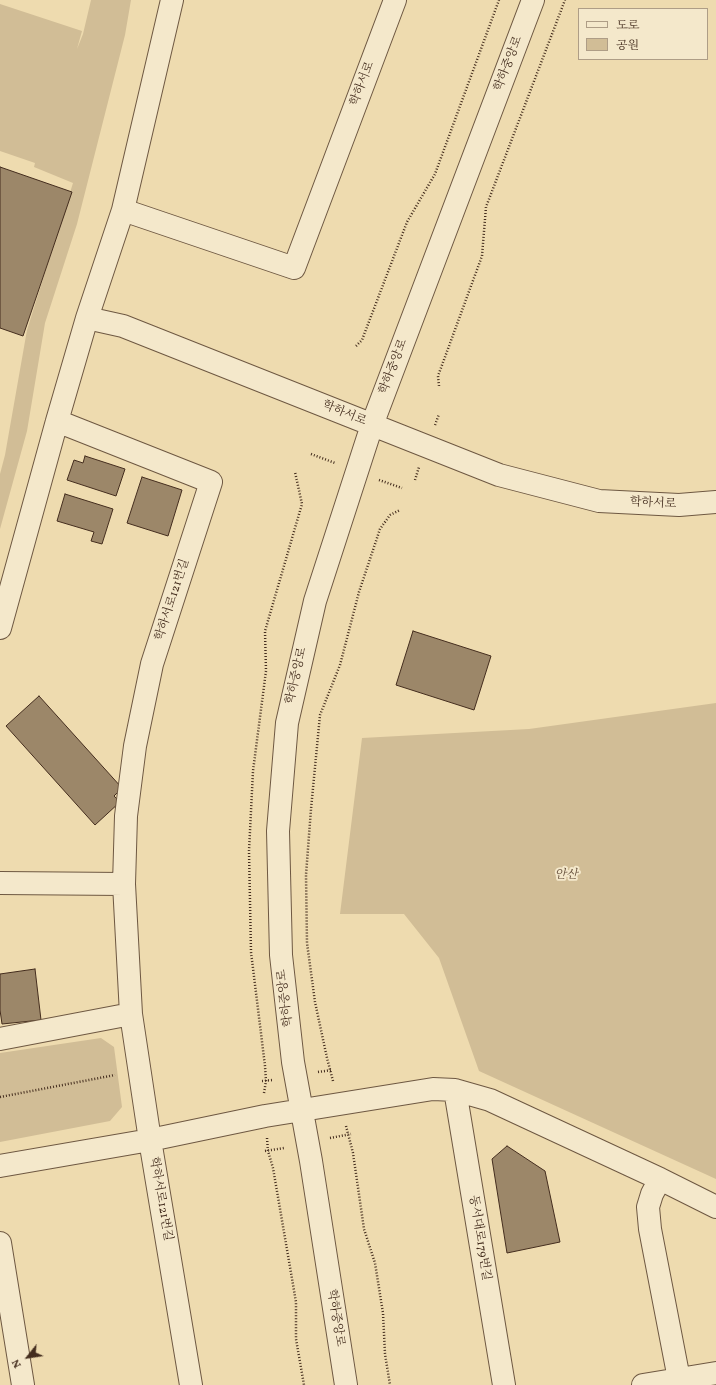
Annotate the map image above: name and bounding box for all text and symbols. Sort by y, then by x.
legend [578,8,708,60]
text: 도로 [616,18,639,34]
street label: 학하중앙로 [492,34,526,94]
text: 공원 [616,38,639,54]
street label: 학하서로 [348,60,378,108]
street label: 학하중앙로 [377,337,411,397]
street label: 학하서로 [320,399,368,429]
street label: 학하서로 [629,496,677,512]
street label: 학하서로121번길 [153,557,193,643]
street label: 학하중앙로 [283,646,311,706]
park label: 안산 [554,869,578,883]
street label: 학하중앙로 [275,968,297,1028]
street label: 학하서로121번길 [146,1156,174,1242]
street label: 동서대로179번길 [465,1194,493,1282]
street label: 학하중앙로 [323,1288,347,1348]
north arrow [8,1337,48,1377]
text: N [9,1356,26,1370]

